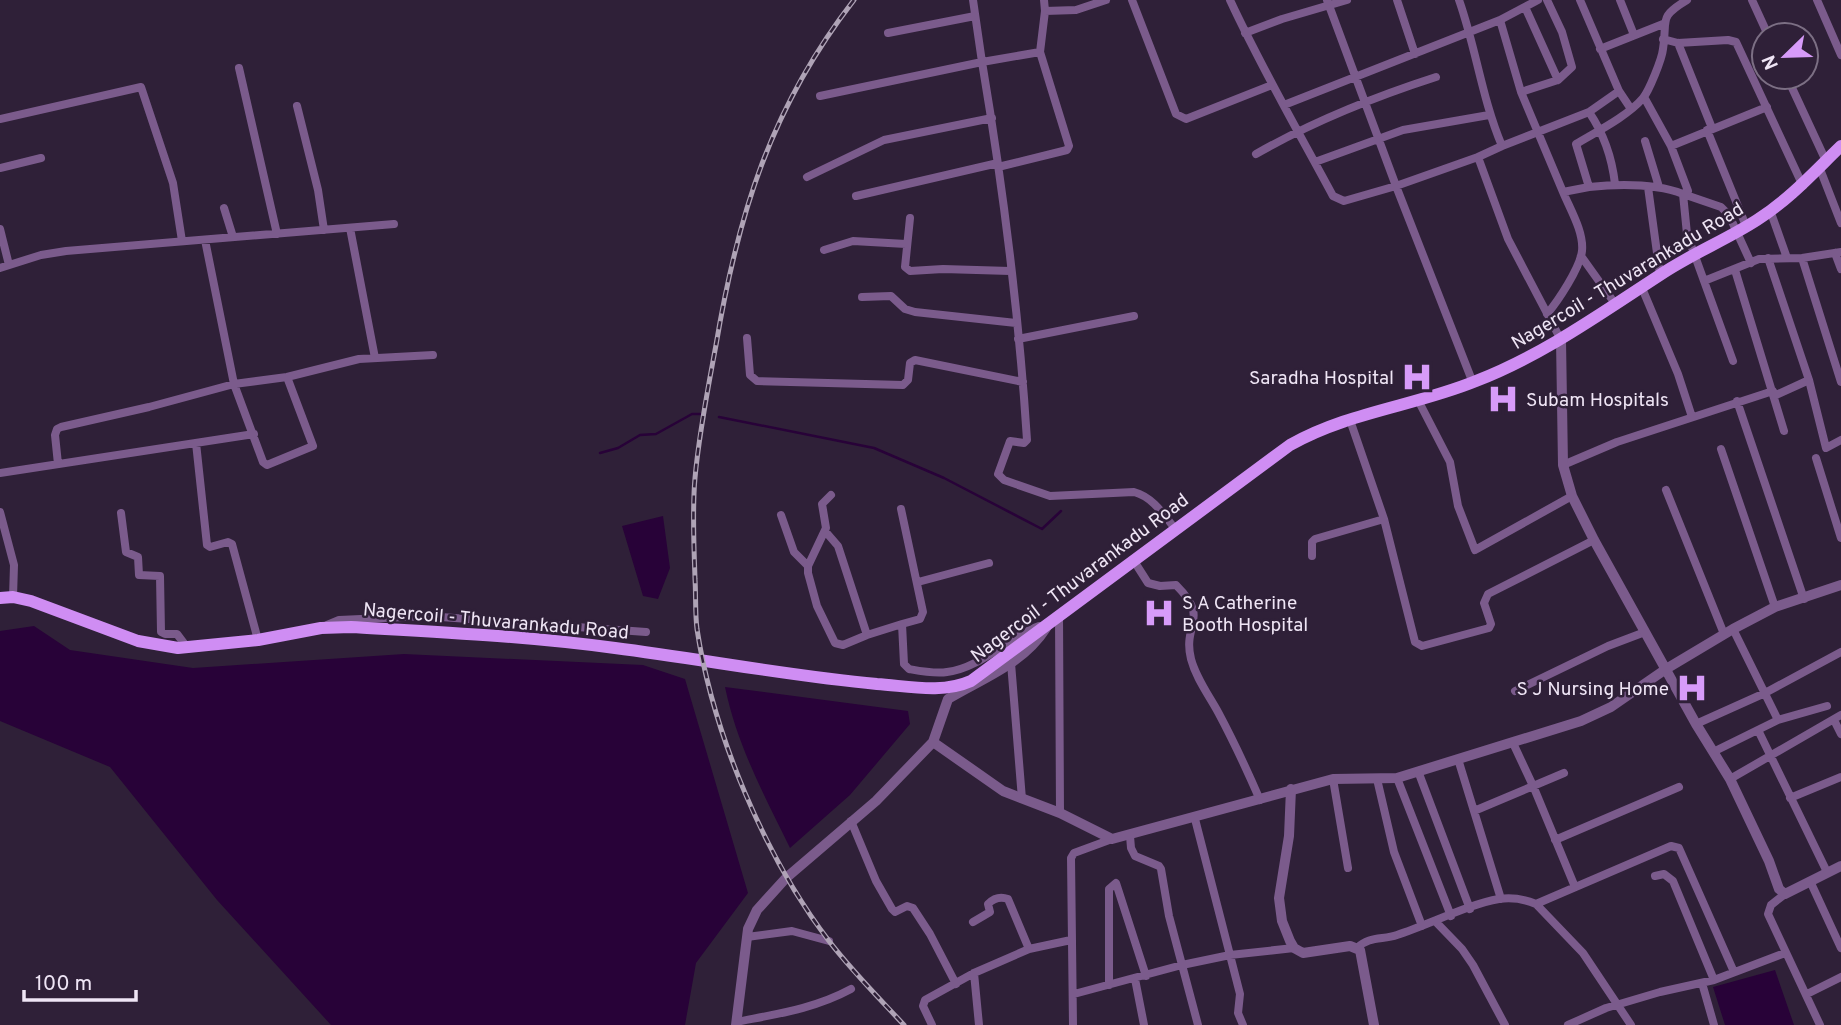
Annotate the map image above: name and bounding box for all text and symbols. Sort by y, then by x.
north arrow [1750,21,1820,91]
text: N [1757,51,1785,73]
street label: Nagercoil - Thuvarankadu Road [1507,198,1749,356]
hospital icon: Saradha Hospital [1400,360,1434,394]
place label: Saradha Hospital [1249,367,1394,391]
hospital icon: Subam Hospitals [1486,382,1520,416]
place label: Subam Hospitals [1526,389,1669,413]
street label: Nagercoil - Thuvarankadu Road [966,489,1194,668]
place label: S A Catherine Booth Hospital [1182,592,1308,638]
hospital icon: S A Catherine Booth Hospital [1142,596,1176,630]
street label: Nagercoil - Thuvarankadu Road [362,598,630,646]
hospital icon: S J Nursing Home [1675,671,1709,705]
place label: S J Nursing Home [1517,678,1669,702]
scale bar [24,958,136,1002]
text: 100 m [35,971,92,998]

